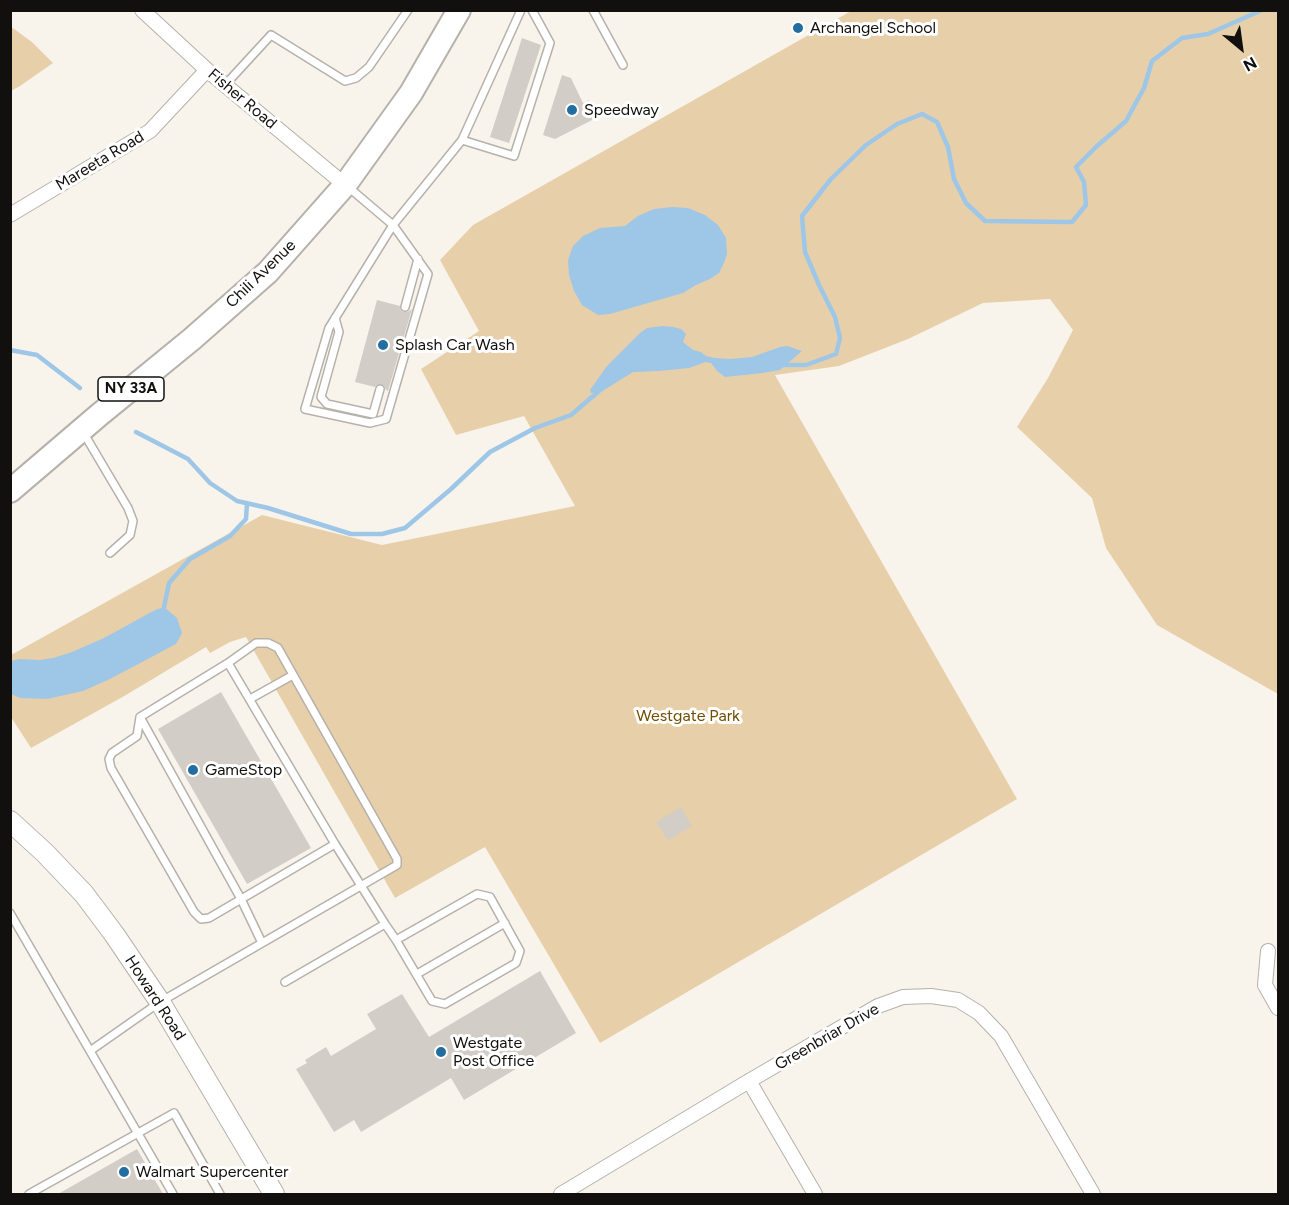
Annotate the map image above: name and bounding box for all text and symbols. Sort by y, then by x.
place label: Archangel School [810,18,936,38]
north arrow [1211,18,1271,78]
marker: Archangel School [791,21,805,35]
text: N [1240,53,1260,75]
street label: Fisher Road [204,65,280,133]
place label: Speedway [584,100,659,120]
marker: Speedway [565,103,579,117]
street label: Mareeta Road [52,127,148,195]
street label: Chili Avenue [222,236,300,312]
place label: Splash Car Wash [395,335,515,355]
marker: Splash Car Wash [376,338,390,352]
road number: NY 33A [98,377,164,401]
park label: Westgate Park [636,706,740,726]
place label: GameStop [205,760,282,780]
marker: GameStop [186,763,200,777]
street label: Howard Road [120,952,190,1044]
street label: Greenbriar Drive [772,999,882,1075]
place label: Westgate Post Office [453,1033,534,1071]
marker: Westgate Post Office [434,1045,448,1059]
place label: Walmart Supercenter [136,1162,288,1182]
marker: Walmart Supercenter [117,1165,131,1179]

